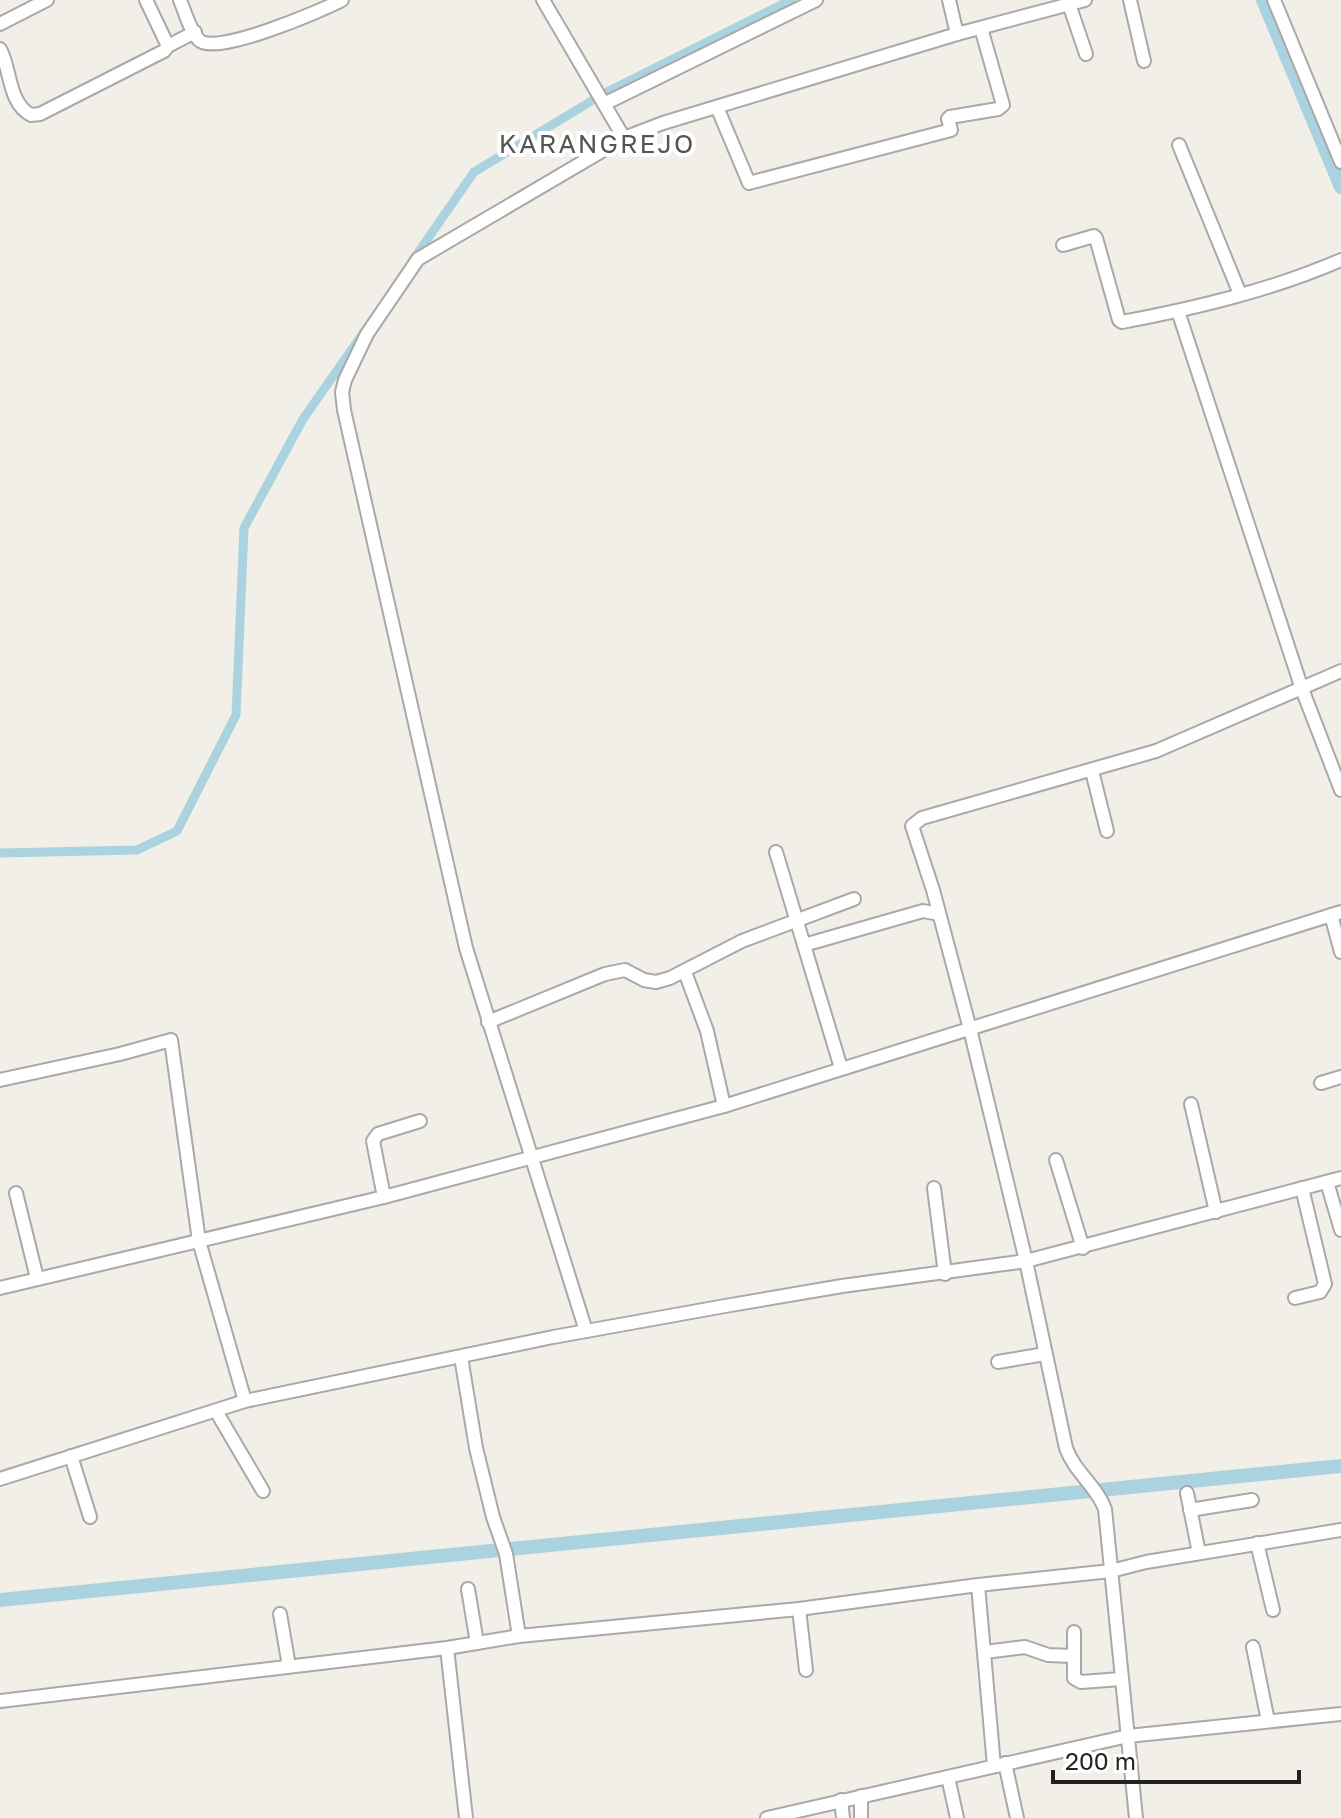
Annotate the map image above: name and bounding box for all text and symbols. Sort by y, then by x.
district label: KARANGREJO [499,128,695,159]
scale bar [1053,1734,1299,1784]
text: 200 m [1065,1746,1136,1775]

